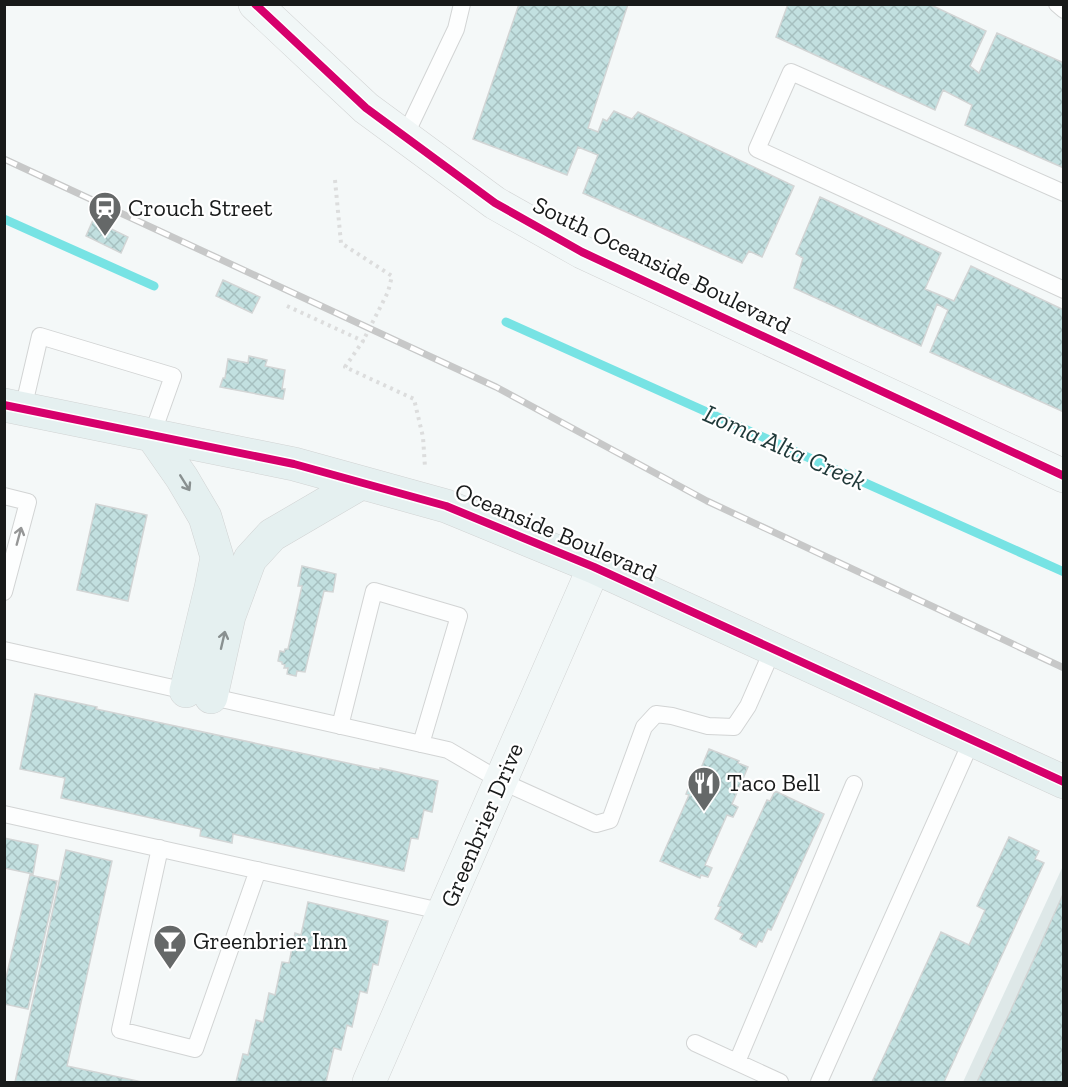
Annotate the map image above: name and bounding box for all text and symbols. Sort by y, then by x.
street label: South Oceanside Boulevard [529,189,796,340]
station icon: Crouch Street [87,190,123,237]
place label: Crouch Street [128,193,272,222]
water label: Loma Alta Creek [699,397,871,497]
one-way arrow [179,474,191,491]
street label: Oceanside Boulevard [451,476,662,587]
one-way arrow [14,526,26,545]
one-way arrow [218,630,230,649]
street label: Greenbrier Drive [434,738,529,911]
restaurant icon: Taco Bell [686,765,722,812]
place label: Taco Bell [727,768,820,797]
bar icon: Greenbrier Inn [152,923,188,970]
place label: Greenbrier Inn [193,926,347,955]

